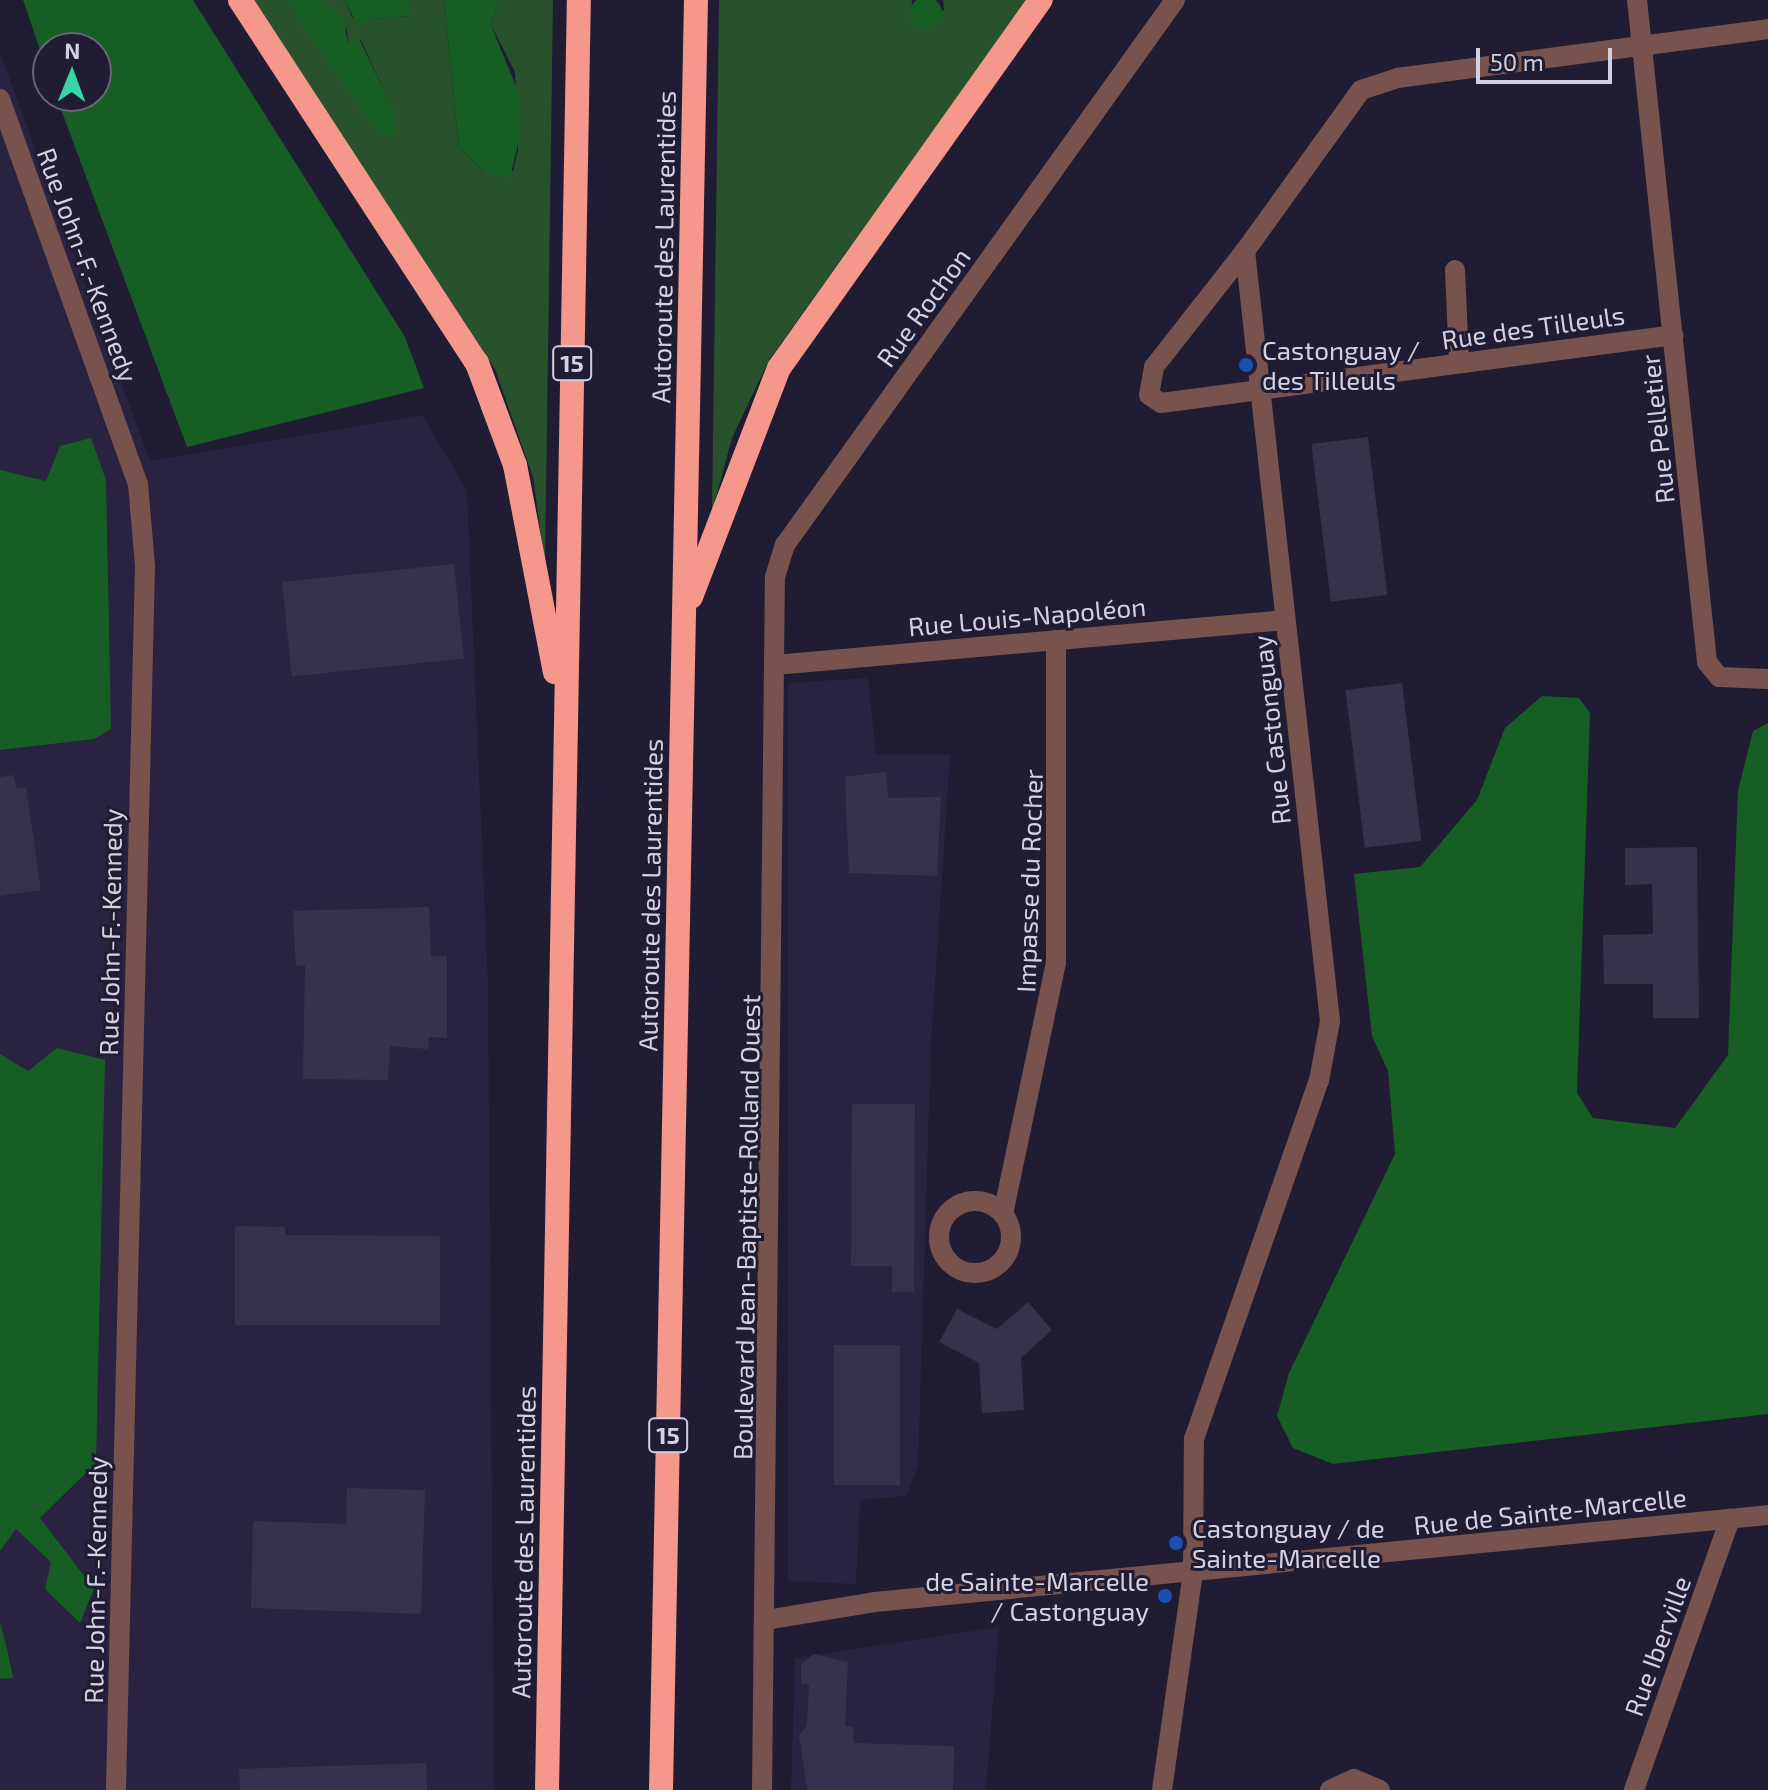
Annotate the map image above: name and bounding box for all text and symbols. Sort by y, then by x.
north arrow [32,32,112,112]
scale bar [1480,32,1616,82]
text: N [64,37,81,63]
text: 50 m [1490,47,1544,76]
street label: Autoroute des Laurentides [645,90,681,404]
street label: Rue John-F.-Kennedy [31,143,145,387]
street label: Rue Rochon [870,242,976,372]
street label: Rue des Tilleuls [1439,299,1627,355]
place label: Castonguay / des Tilleuls [1262,334,1421,396]
road number: 15 [552,343,592,383]
street label: Rue Pelletier [1634,353,1680,505]
marker: Castonguay / des Tilleuls [1237,356,1255,374]
street label: Rue Louis-Napoléon [907,590,1147,642]
street label: Rue Castonguay [1246,634,1296,826]
street label: Autoroute des Laurentides [632,738,668,1052]
street label: Impasse du Rocher [1010,769,1048,993]
street label: Rue John-F.-Kennedy [92,808,128,1056]
street label: Boulevard Jean-Baptiste-Rolland Ouest [726,994,766,1460]
street label: Autoroute des Laurentides [505,1385,541,1699]
road number: 15 [648,1415,688,1455]
street label: Rue John-F.-Kennedy [77,1456,113,1704]
street label: Rue de Sainte-Marcelle [1412,1481,1688,1541]
place label: Castonguay / de Sainte-Marcelle [1192,1512,1385,1574]
marker: Castonguay / de Sainte-Marcelle [1167,1534,1185,1552]
place label: de Sainte-Marcelle / Castonguay [925,1565,1149,1626]
street label: Rue Iberville [1617,1572,1697,1720]
marker: de Sainte-Marcelle / Castonguay [1156,1587,1174,1605]

